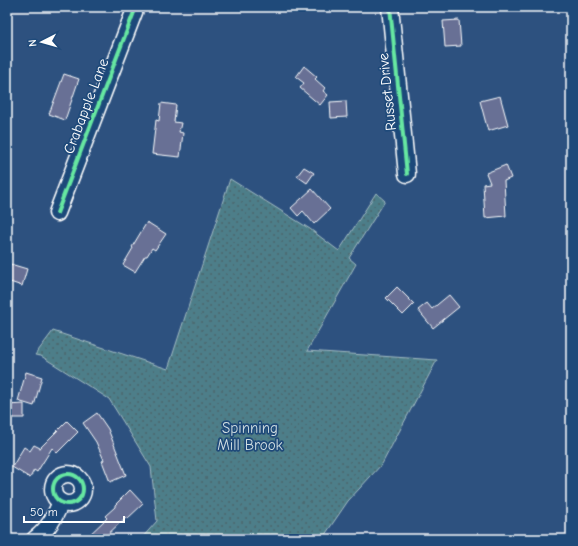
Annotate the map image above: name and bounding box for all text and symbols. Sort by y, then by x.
north arrow [22,22,62,62]
text: N [26,39,39,47]
street label: Russet Drive [374,52,400,132]
street label: Crabapple Lane [60,55,113,156]
park label: Spinning Mill Brook [217,419,284,454]
scale bar [24,498,124,524]
text: 50 m [30,505,58,519]

